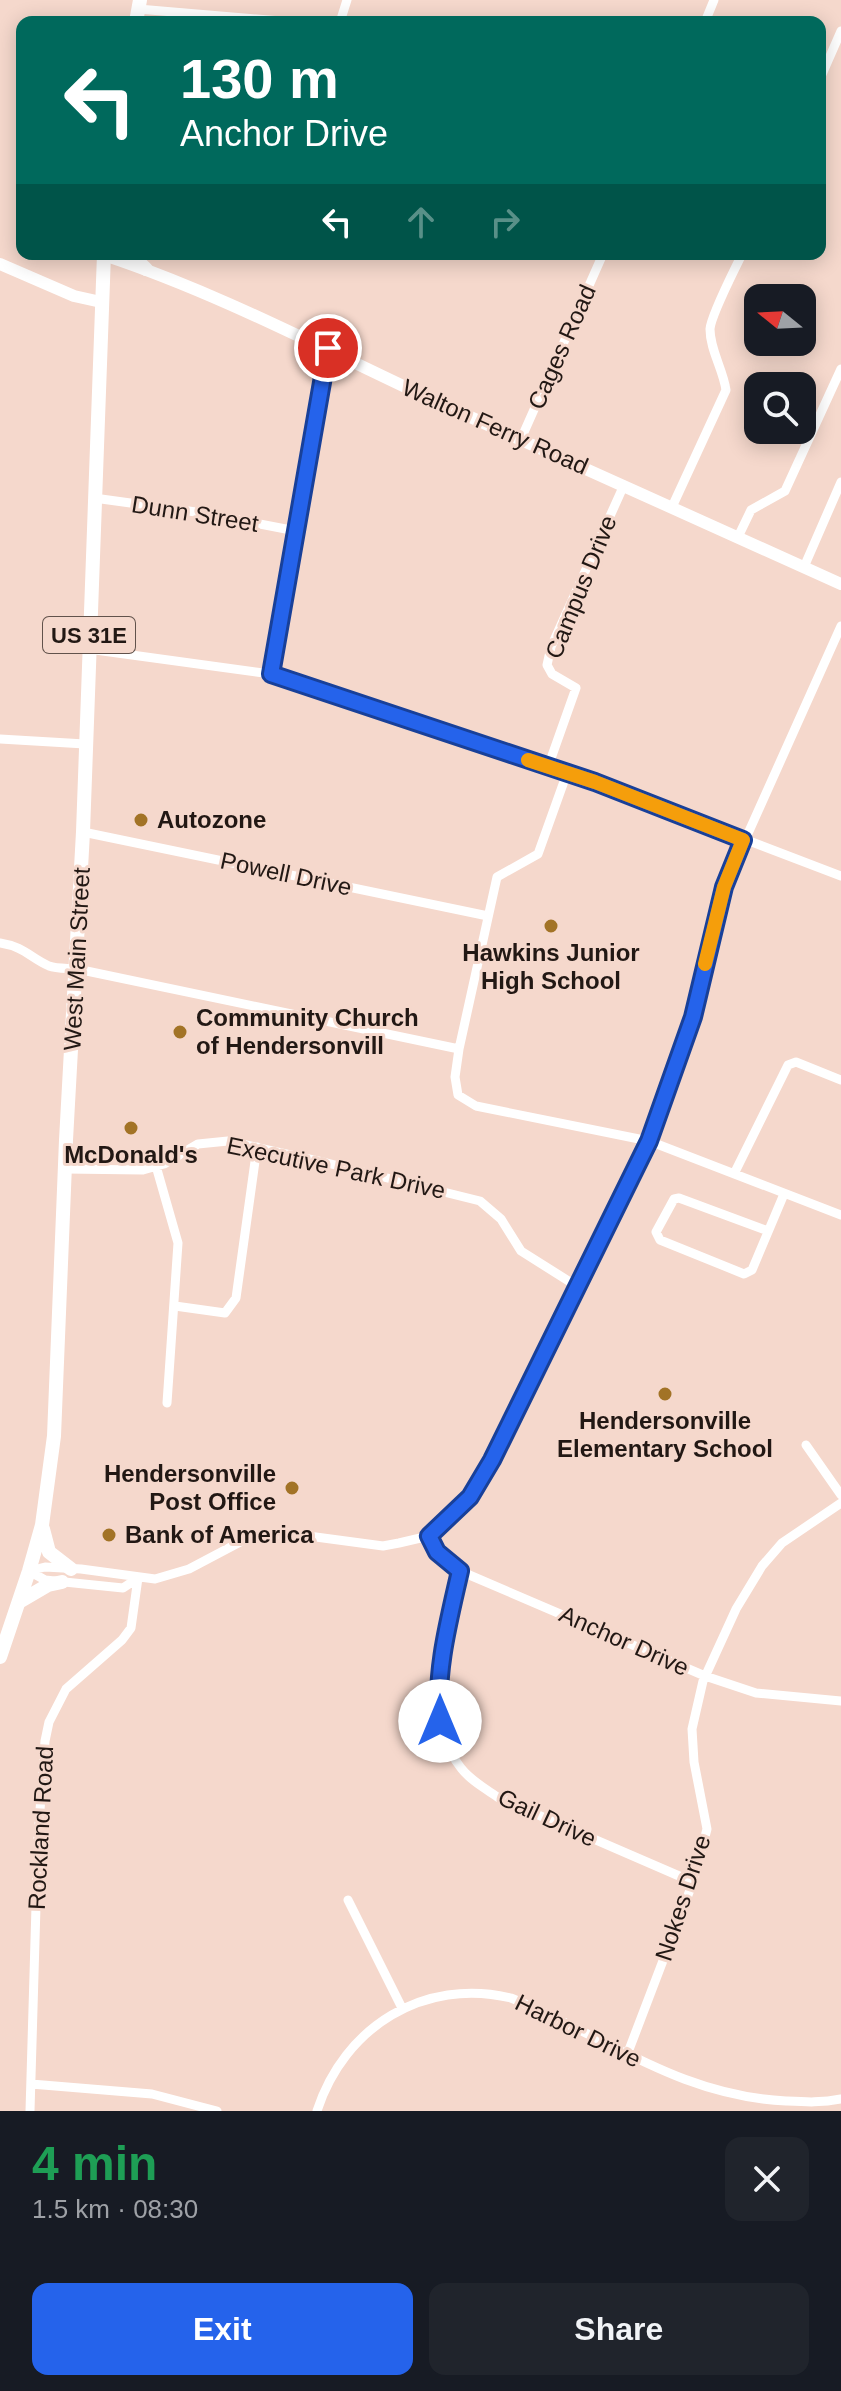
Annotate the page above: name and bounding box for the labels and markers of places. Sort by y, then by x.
pin [294,314,362,382]
place label: Autozone [157,806,266,833]
marker: Autozone [132,811,150,829]
marker: Hawkins Junior High School [542,917,560,935]
place label: Hawkins Junior High School [462,939,640,994]
place label: Community Church of Hendersonvill [196,1004,419,1059]
marker: Community Church of Hendersonvill [171,1023,189,1041]
marker: McDonald's [122,1119,140,1137]
place label: McDonald's [64,1141,198,1168]
marker: Hendersonville Elementary School [656,1385,674,1403]
place label: Hendersonville Elementary School [557,1407,773,1462]
place label: Hendersonville Post Office [104,1460,276,1515]
marker: Hendersonville Post Office [283,1479,301,1497]
place label: Bank of America [125,1521,314,1548]
marker: Bank of America [100,1526,118,1544]

